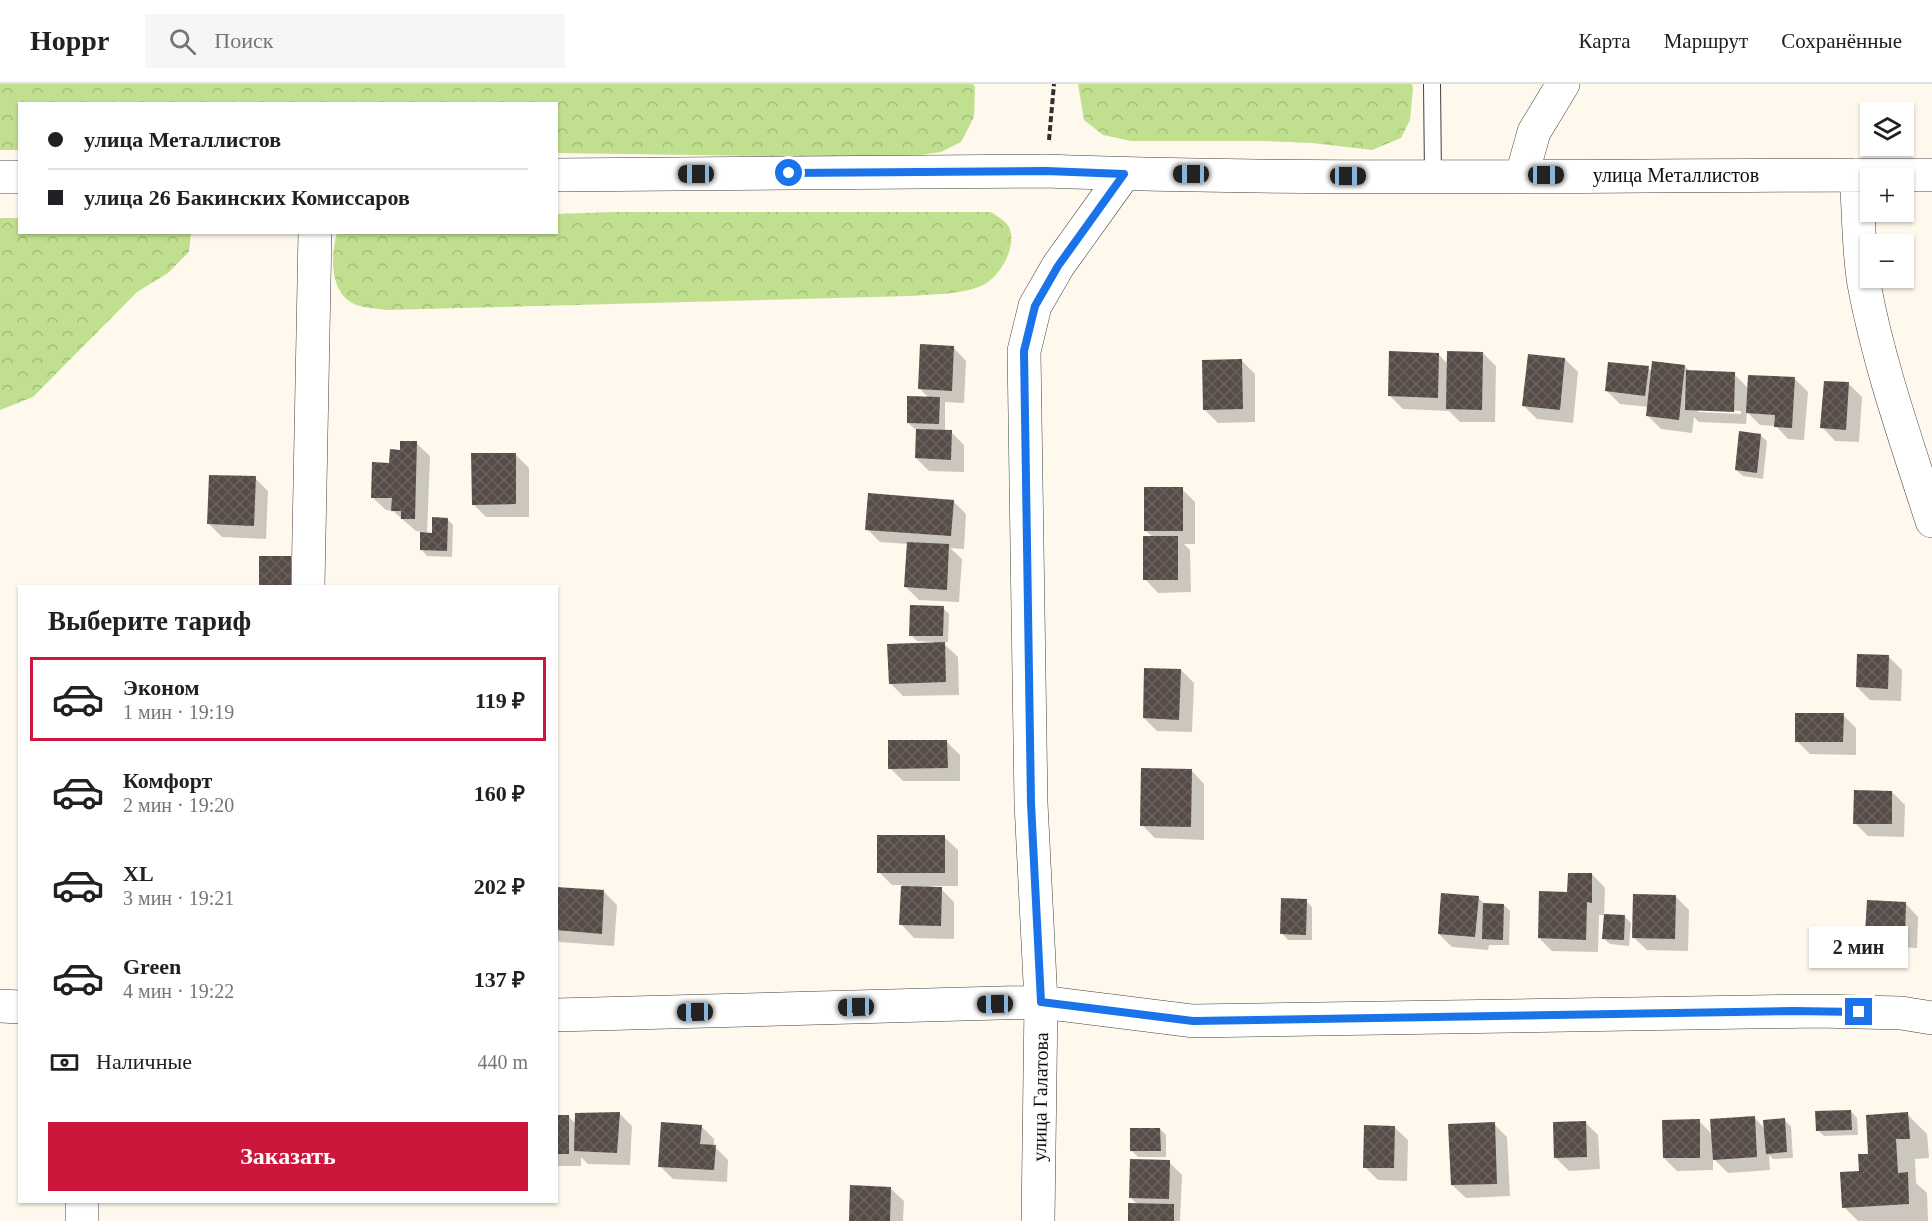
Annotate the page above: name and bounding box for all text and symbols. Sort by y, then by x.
search box [145,14,565,68]
text: Hoppr [30,25,109,56]
icon: search [166,25,199,58]
text: Поиск [214,28,273,53]
text: Карта [1579,29,1631,53]
text: Маршрут [1664,29,1748,53]
text: Сохранённые [1781,29,1902,53]
map controls [1860,102,1914,288]
button: layers [1860,102,1914,156]
text: улица Металлистов [84,127,281,152]
route start [775,159,802,186]
street label: улица Металлистов [1593,164,1759,187]
car [678,165,714,183]
car [1173,165,1209,183]
car [1528,166,1564,184]
car [1330,167,1366,185]
button: + [1860,168,1914,222]
text: улица 26 Бакинских Комиссаров [84,185,410,210]
button: − [1860,234,1914,288]
text: Выберите тариф [48,606,251,636]
icon: car [51,672,105,726]
text: Эконом [123,675,200,700]
text: 119 ₽ [475,688,525,713]
text: 1 мин · 19:19 [123,701,234,723]
icon: car [51,765,105,819]
text: Комфорт [123,768,212,793]
text: 160 ₽ [474,781,525,806]
text: 2 мин · 19:20 [123,794,234,816]
icon: car [51,858,105,912]
text: XL [123,861,154,886]
text: 202 ₽ [474,874,525,899]
text: 3 мин · 19:21 [123,887,234,909]
callout: 2 мин [1810,925,1908,967]
text: 2 мин [1833,936,1884,958]
icon: car [51,951,105,1005]
text: Green [123,954,181,979]
text: 137 ₽ [474,967,525,992]
text: 4 мин · 19:22 [123,980,234,1002]
car [977,995,1013,1013]
car [838,998,874,1016]
route end [1845,998,1872,1025]
car [677,1003,713,1021]
street label: улица Галатова [1028,1032,1053,1162]
icon: cash [48,1046,81,1079]
text: Наличные [96,1049,192,1074]
text: 440 m [477,1051,528,1073]
button: Заказать [48,1122,528,1191]

